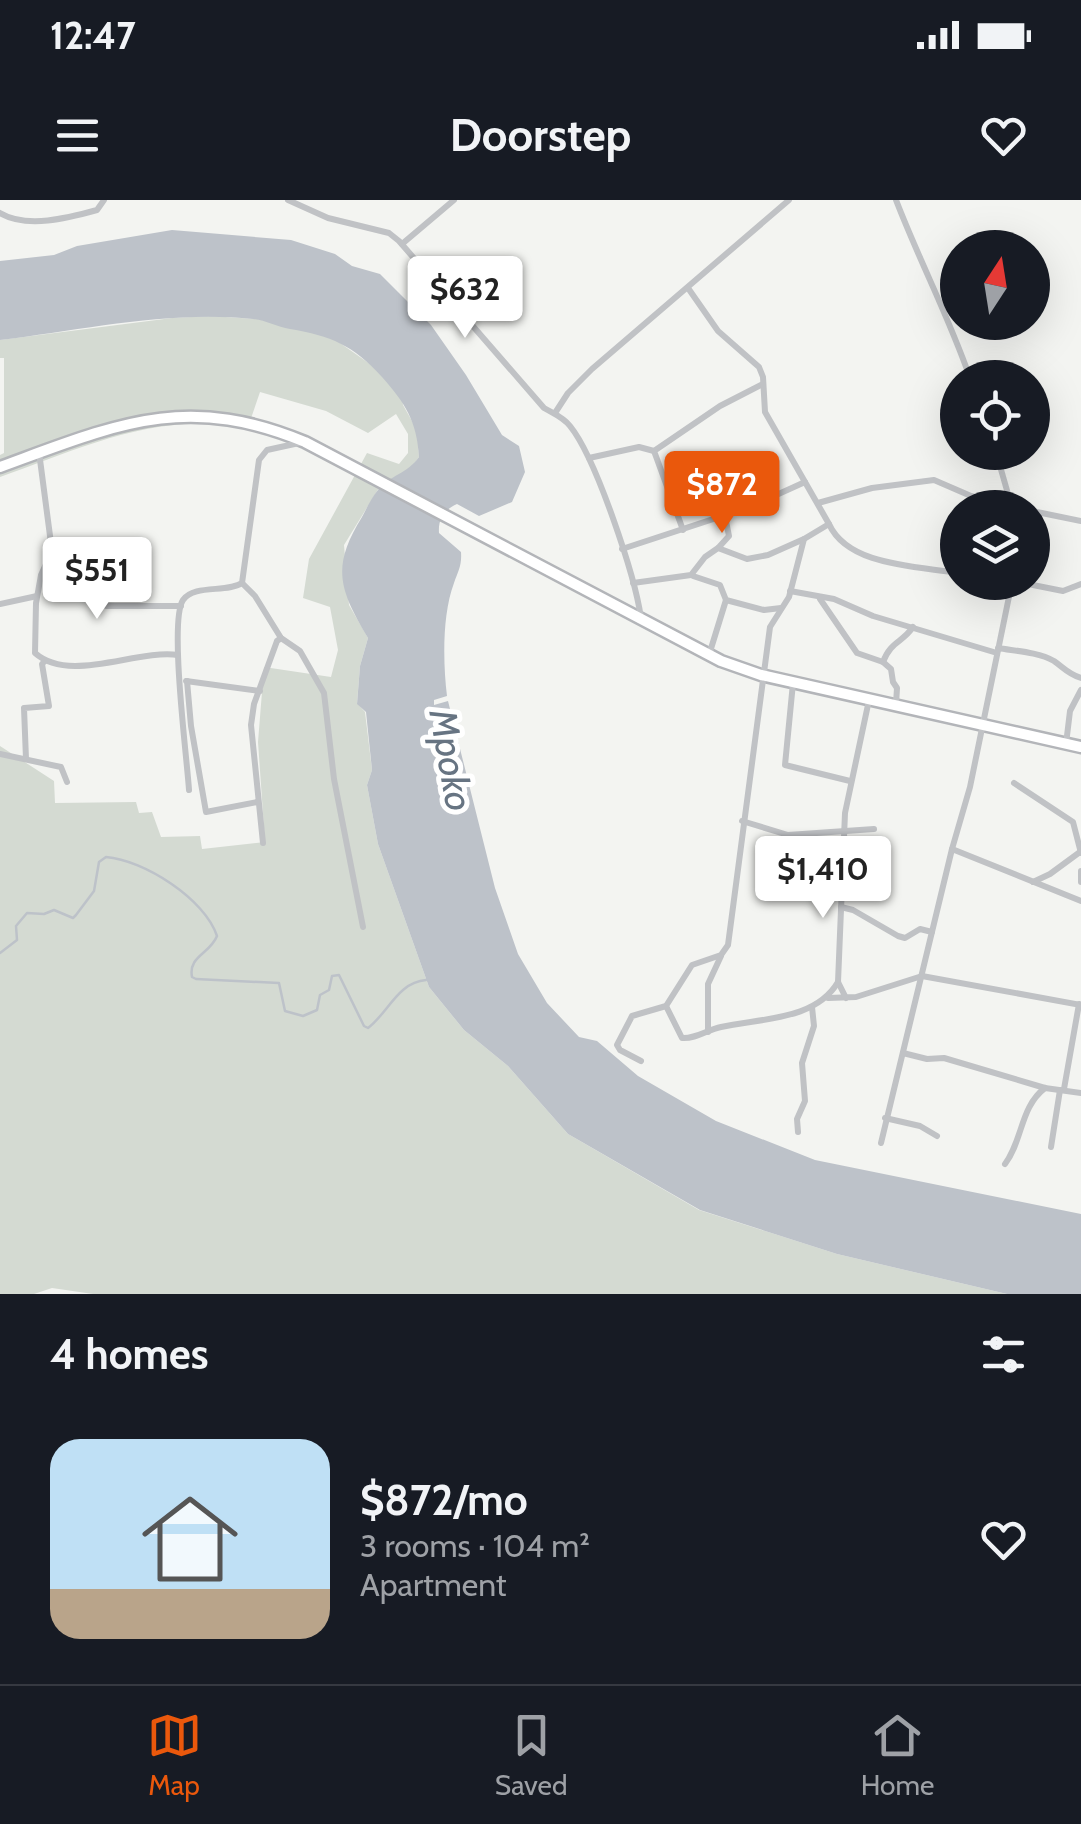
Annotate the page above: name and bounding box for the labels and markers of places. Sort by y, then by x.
pin: $632 [406,256,524,341]
pin: $872 [663,451,781,536]
pin: $551 [38,537,156,622]
pin: $1,410 [742,836,904,921]

